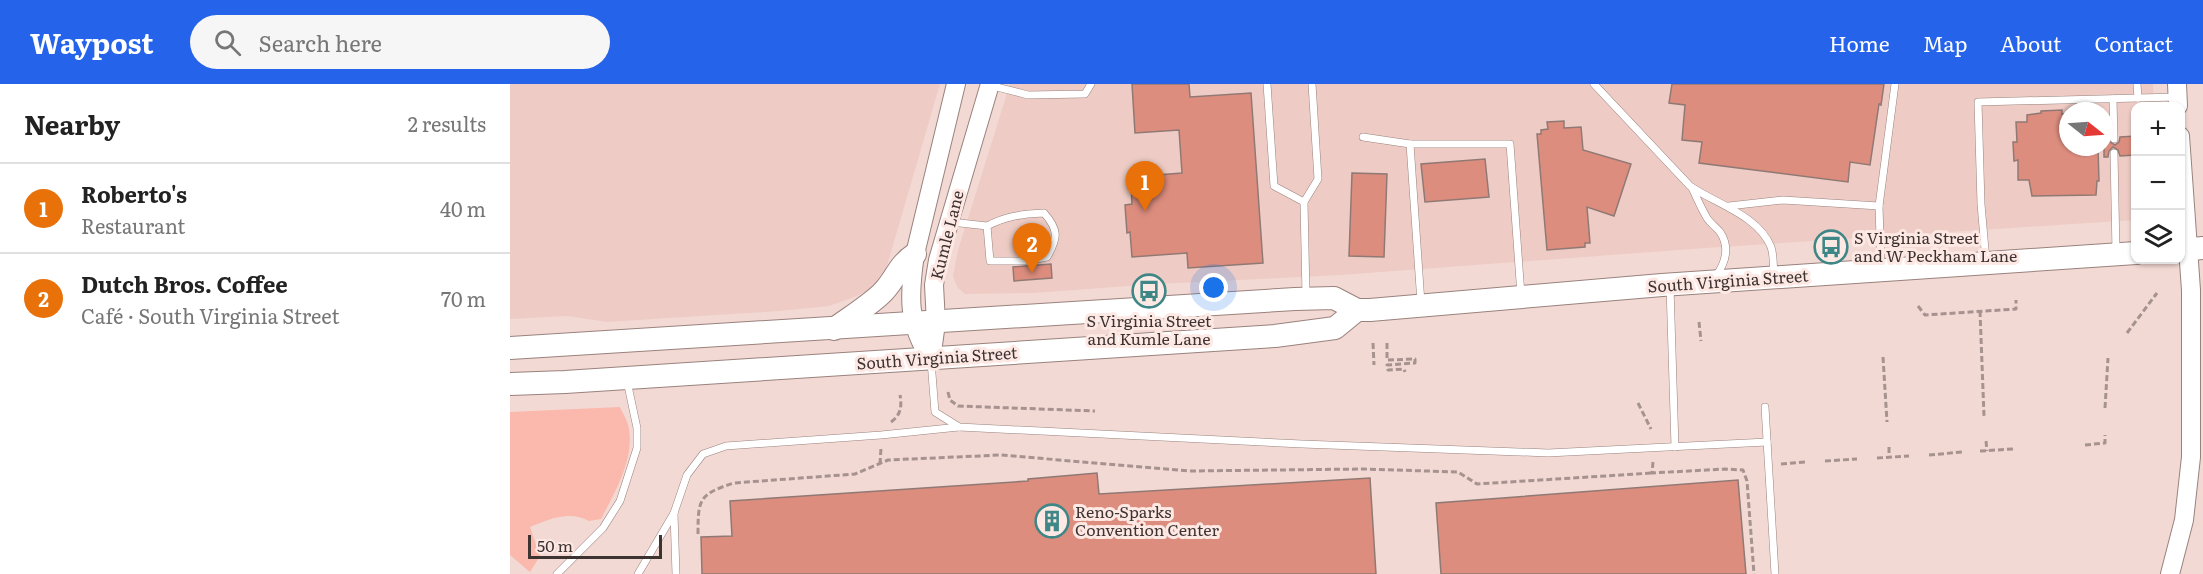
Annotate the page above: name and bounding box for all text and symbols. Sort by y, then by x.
search box [190,15,610,69]
text: Waypost [30,21,154,63]
icon: search [211,26,244,59]
text: Search here [259,26,382,59]
text: Home [1829,27,1890,58]
text: Map [1923,27,1967,58]
text: About [2000,27,2062,58]
text: Contact [2095,27,2173,58]
north arrow [2059,102,2113,156]
map controls [2131,102,2185,264]
button: + [2131,102,2185,156]
text: Nearby [24,104,120,143]
text: 2 results [408,108,486,138]
button: − [2131,156,2185,210]
pin: 1 [1126,162,1164,211]
text: Roberto's [81,177,187,210]
street label: Kumle Lane [923,188,969,282]
text: 1 [39,193,48,223]
text: 40 m [440,193,486,223]
text: Restaurant [81,210,185,240]
button: layers [2131,210,2185,264]
pin: 2 [1012,224,1052,273]
place label: S Virginia Street and W Peckham Lane [1854,225,2017,267]
bus stop icon: S Virginia Street and W Peckham Lane [1813,229,1849,265]
street label: South Virginia Street [1647,262,1810,298]
text: Dutch Bros. Coffee [81,267,288,300]
bus stop icon: S Virginia Street and Kumle Lane [1131,273,1167,309]
your location [1199,273,1228,302]
text: 2 [38,283,49,313]
text: 70 m [441,283,486,313]
text: Café · South Virginia Street [81,300,339,330]
place label: S Virginia Street and Kumle Lane [1086,308,1212,350]
street label: South Virginia Street [856,339,1019,375]
place label: Reno-Sparks Convention Center [1075,499,1219,541]
building icon: Reno-Sparks Convention Center [1034,503,1070,539]
scale bar [528,532,662,560]
text: 50 m [537,533,573,557]

